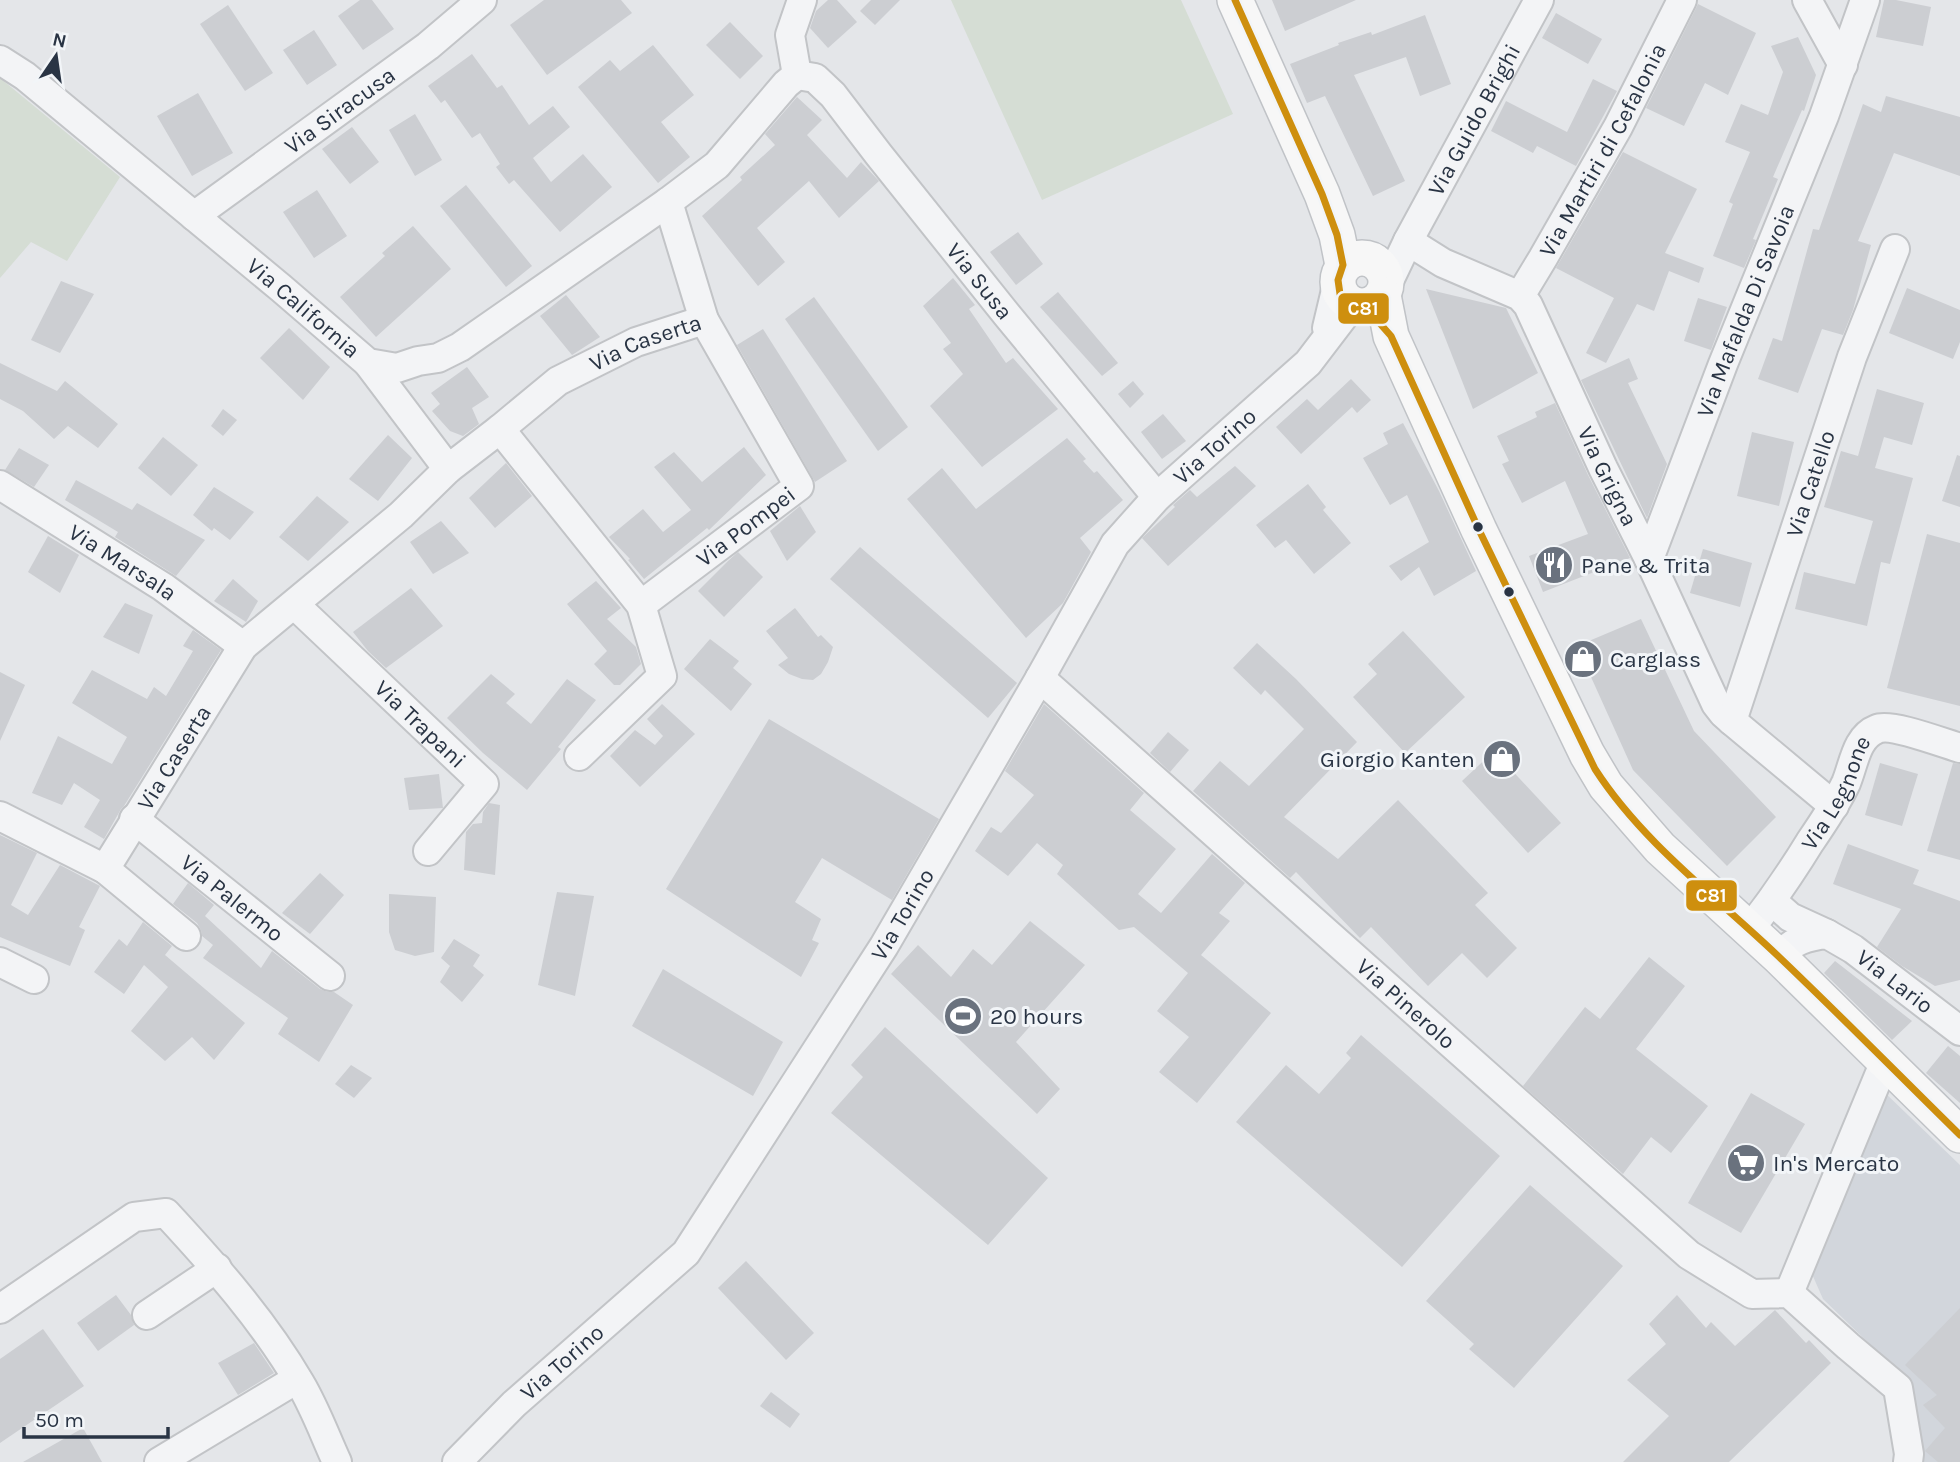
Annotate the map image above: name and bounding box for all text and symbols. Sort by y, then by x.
north arrow [21,21,91,91]
text: N [50,28,69,53]
street label: Via Martiri di Cefalonia [1534,39,1672,262]
street label: Via Guido Brighi [1422,40,1526,200]
street label: Via Siracusa [279,61,401,160]
street label: Via Mafalda Di Savoia [1691,201,1800,421]
street label: Via Susa [941,238,1018,325]
street label: Via California [241,252,365,364]
line badge: C81 [1337,292,1390,325]
text: C81 [1347,298,1379,320]
street label: Via Caserta [585,309,705,377]
street label: Via Torino [1168,402,1262,490]
street label: Via Grigna [1572,422,1643,531]
street label: Via Catello [1781,427,1841,541]
street label: Via Pompei [691,481,801,573]
street label: Via Marsala [64,518,182,607]
unlabelled marker [1471,520,1485,534]
restaurant icon: Pane & Trita [1533,544,1575,586]
place label: Pane & Trita [1581,552,1710,579]
unlabelled marker [1502,585,1516,599]
shop icon: Carglass [1562,638,1604,680]
place label: Carglass [1610,646,1701,673]
street label: Via Trapani [369,675,472,774]
street label: Via Caserta [132,700,217,815]
street label: Via Legnone [1795,730,1876,855]
shop icon: Giorgio Kanten [1481,738,1523,780]
place label: Giorgio Kanten [1320,746,1475,773]
street label: Via Palermo [175,849,289,947]
street label: Via Torino [865,864,940,966]
line badge: C81 [1685,879,1738,912]
text: C81 [1695,885,1727,907]
street label: Via Lario [1851,944,1938,1019]
street label: Via Pinerolo [1351,953,1461,1055]
sports icon: 20 hours [942,995,984,1037]
place label: 20 hours [990,1003,1083,1030]
supermarket icon: In's Mercato [1725,1142,1767,1184]
place label: In's Mercato [1773,1150,1899,1177]
street label: Via Torino [515,1319,609,1406]
scale bar [24,1396,168,1440]
text: 50 m [35,1408,84,1432]

